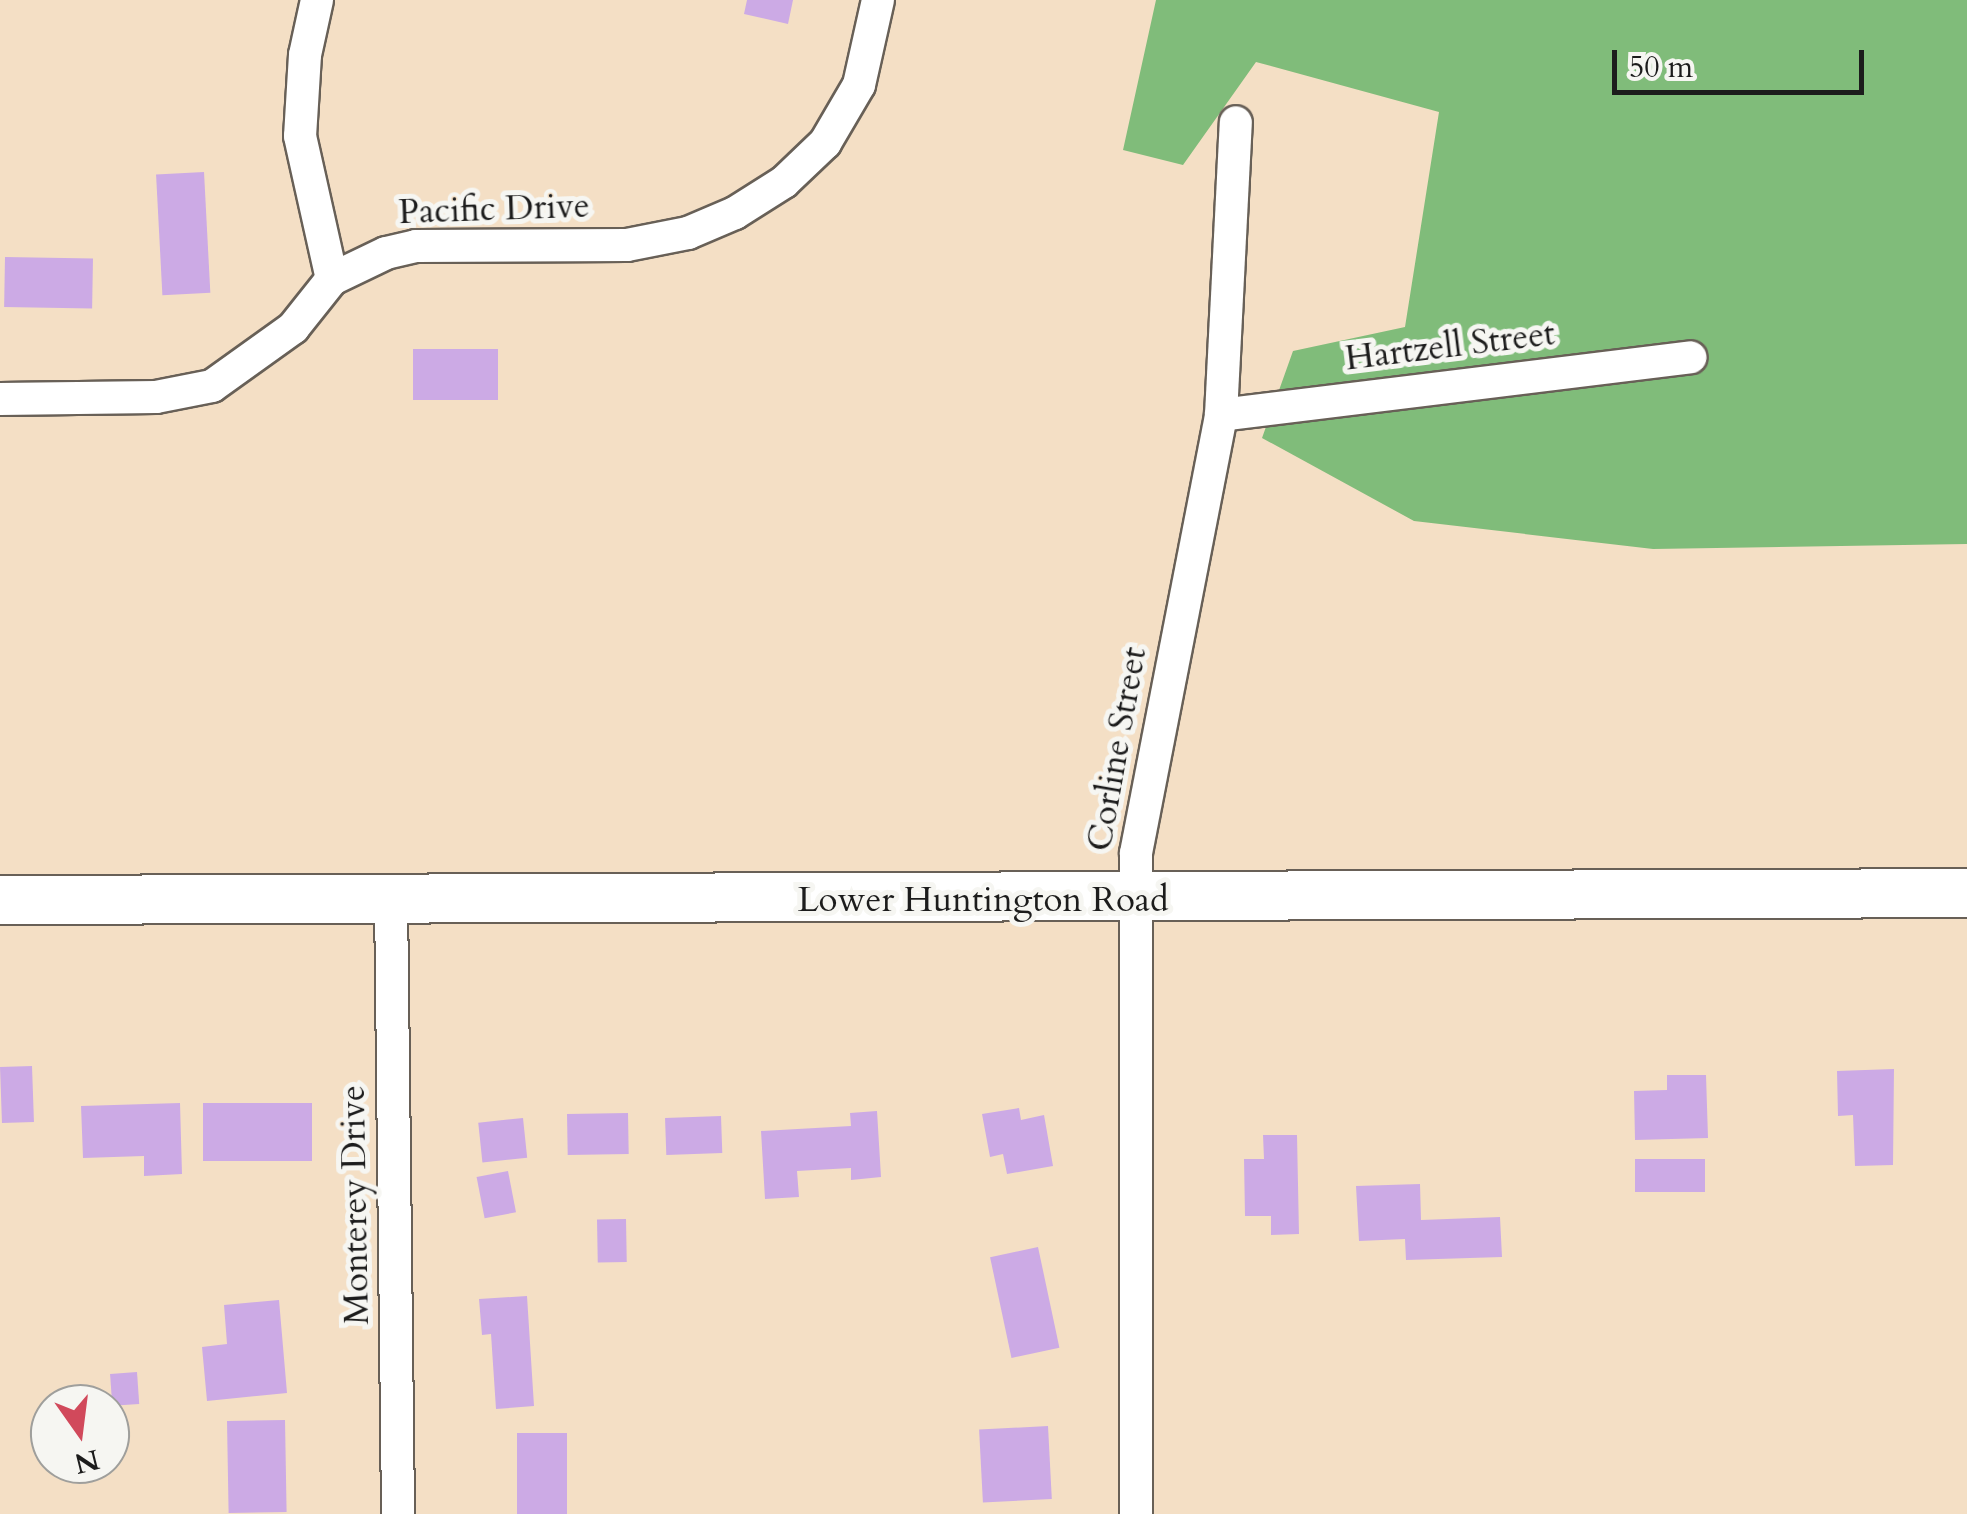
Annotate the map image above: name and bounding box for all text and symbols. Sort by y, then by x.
scale bar [1617,30,1870,92]
text: 50 m [1629,47,1693,88]
street label: Pacific Drive [398,185,590,233]
street label: Hartzell Street [1343,312,1557,380]
street label: Corline Street [1078,644,1156,854]
street label: Lower Huntington Road [797,879,1169,921]
street label: Monterey Drive [332,1085,378,1325]
north arrow [30,1384,130,1484]
text: N [70,1440,103,1483]

